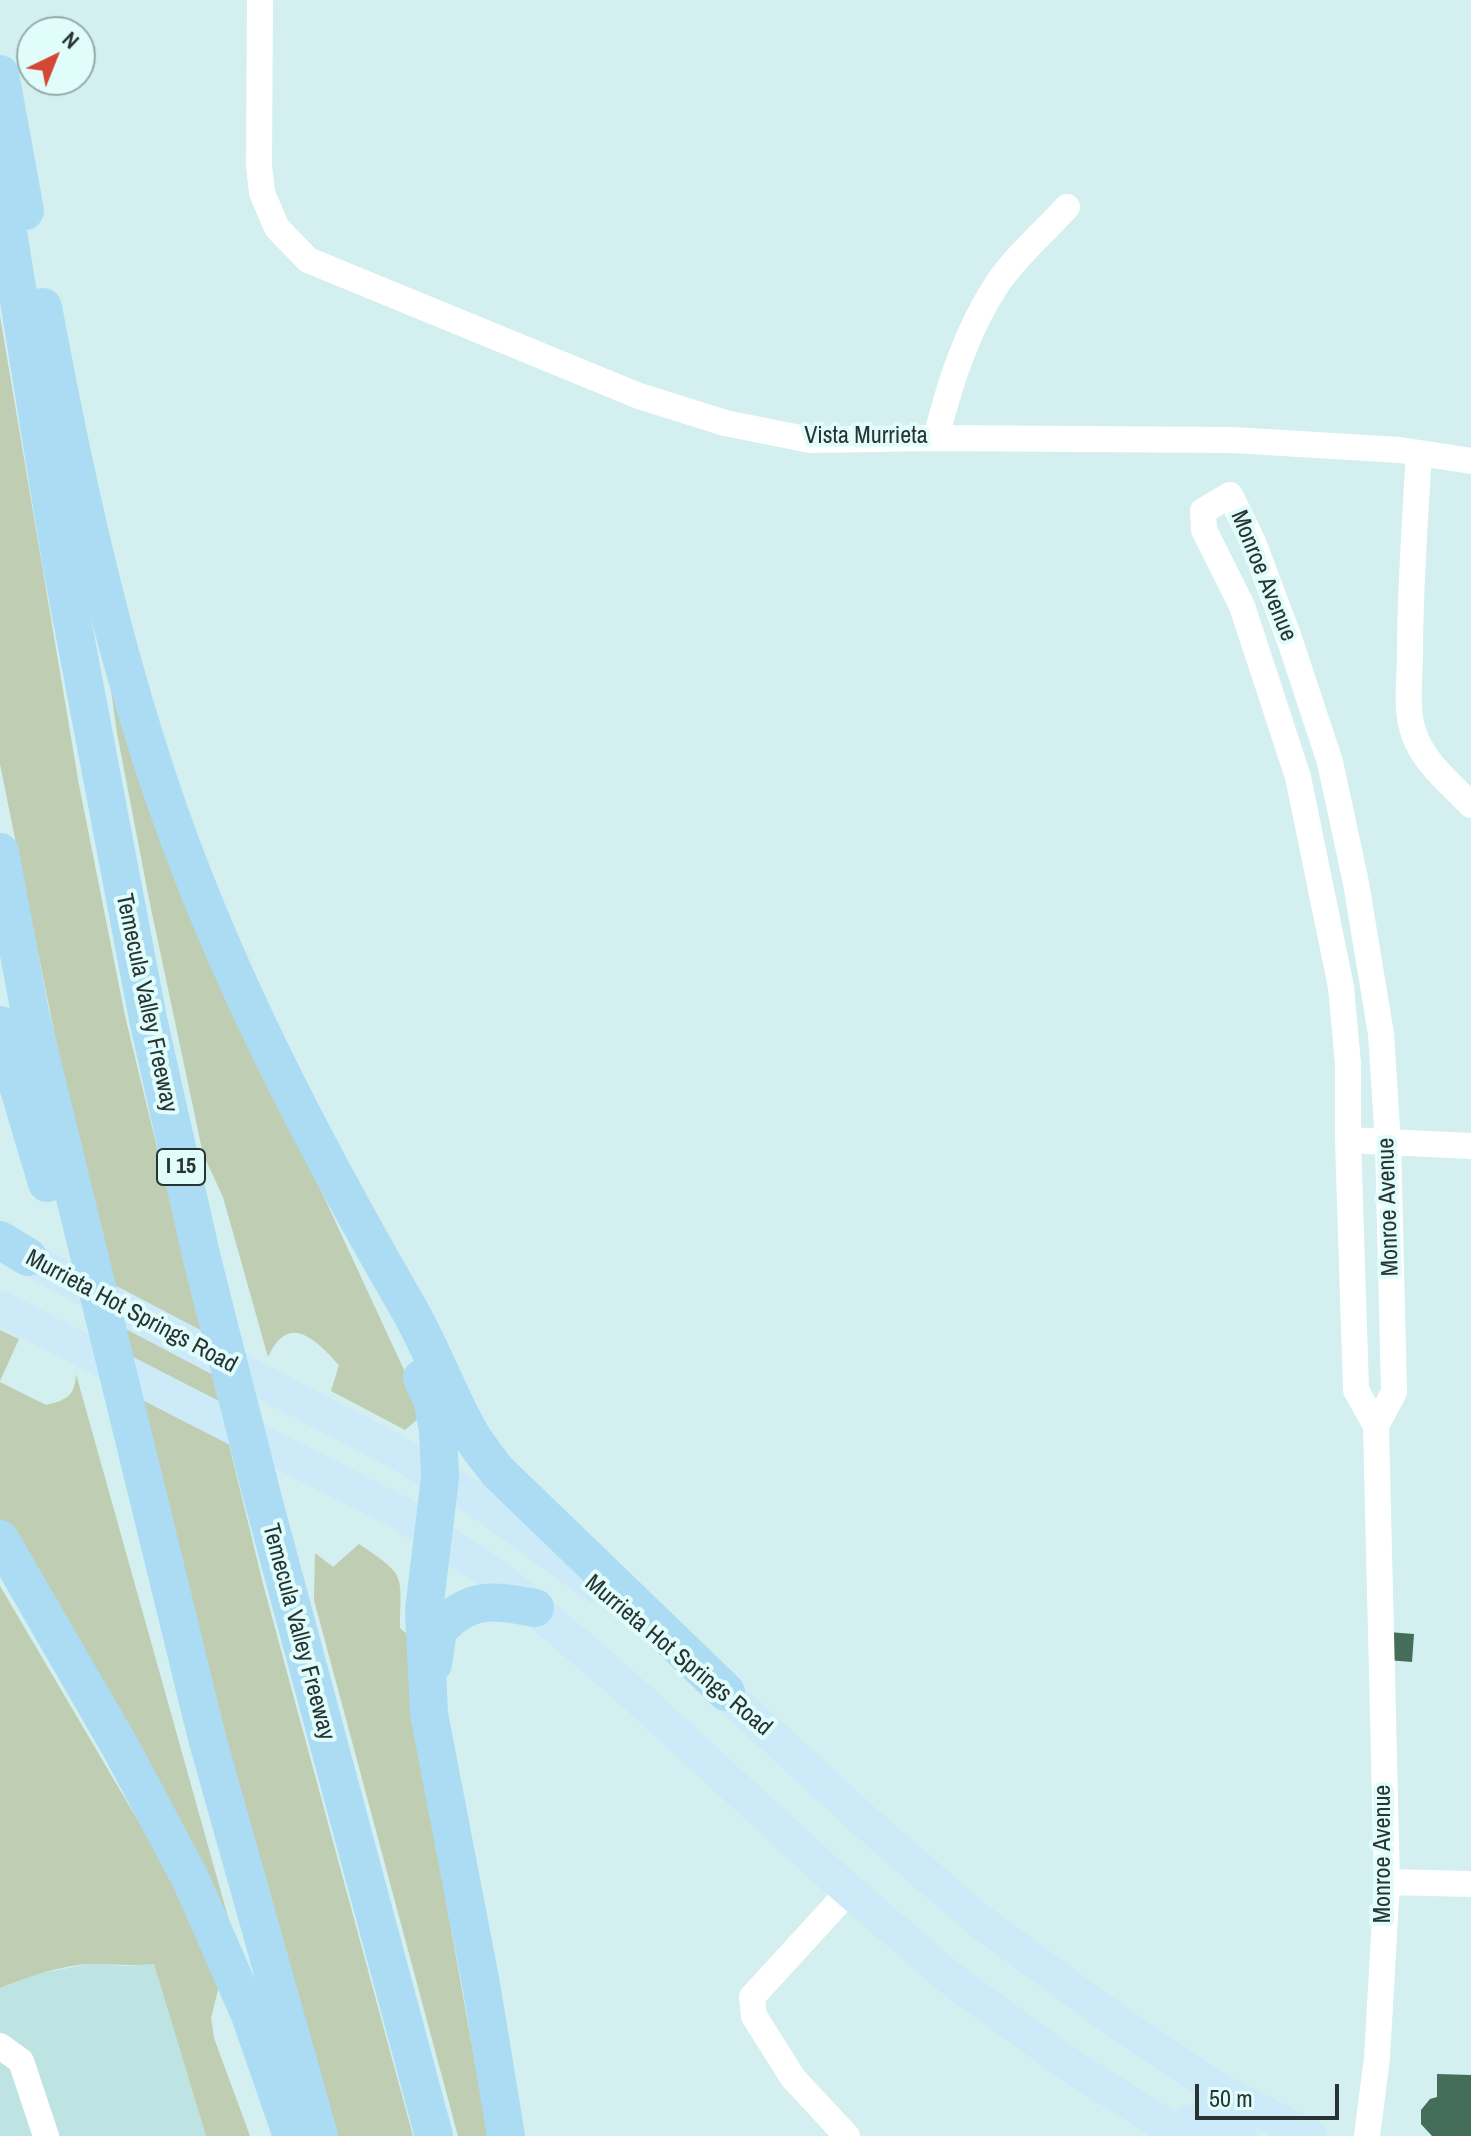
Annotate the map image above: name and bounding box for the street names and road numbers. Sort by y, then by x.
street label: Vista Murrieta [804,423,928,451]
street label: Monroe Avenue [1224,506,1302,646]
street label: Temecula Valley Freeway [109,891,183,1115]
street label: Monroe Avenue [1372,1137,1406,1277]
road number: I 15 [157,1149,205,1185]
street label: Murrieta Hot Springs Road [20,1244,242,1380]
street label: Temecula Valley Freeway [255,1521,341,1743]
street label: Murrieta Hot Springs Road [579,1569,777,1743]
street label: Monroe Avenue [1370,1785,1398,1923]

